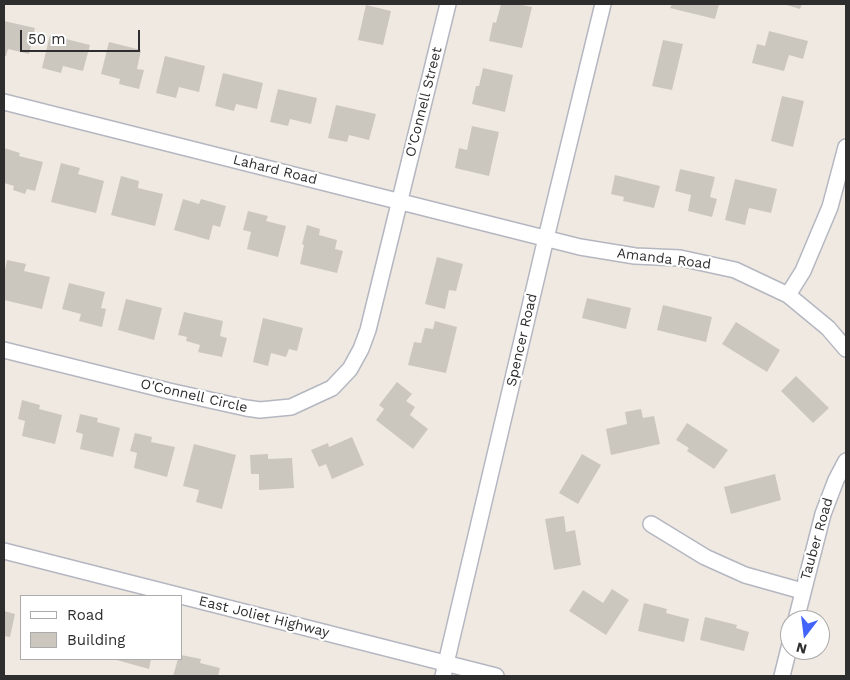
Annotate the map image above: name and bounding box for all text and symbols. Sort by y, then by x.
scale bar [22,20,142,52]
text: 50 m [28,30,65,48]
street label: O'Connell Street [402,45,446,159]
street label: Lahard Road [231,151,319,189]
street label: Amanda Road [616,245,712,273]
street label: Spencer Road [503,292,541,388]
street label: O'Connell Circle [139,375,249,417]
street label: Tauber Road [797,496,837,582]
street label: East Joliet Highway [197,593,331,641]
legend [20,595,182,660]
text: Road [67,606,104,624]
north arrow [780,610,830,660]
text: Building [67,631,125,649]
text: N [794,639,808,658]

